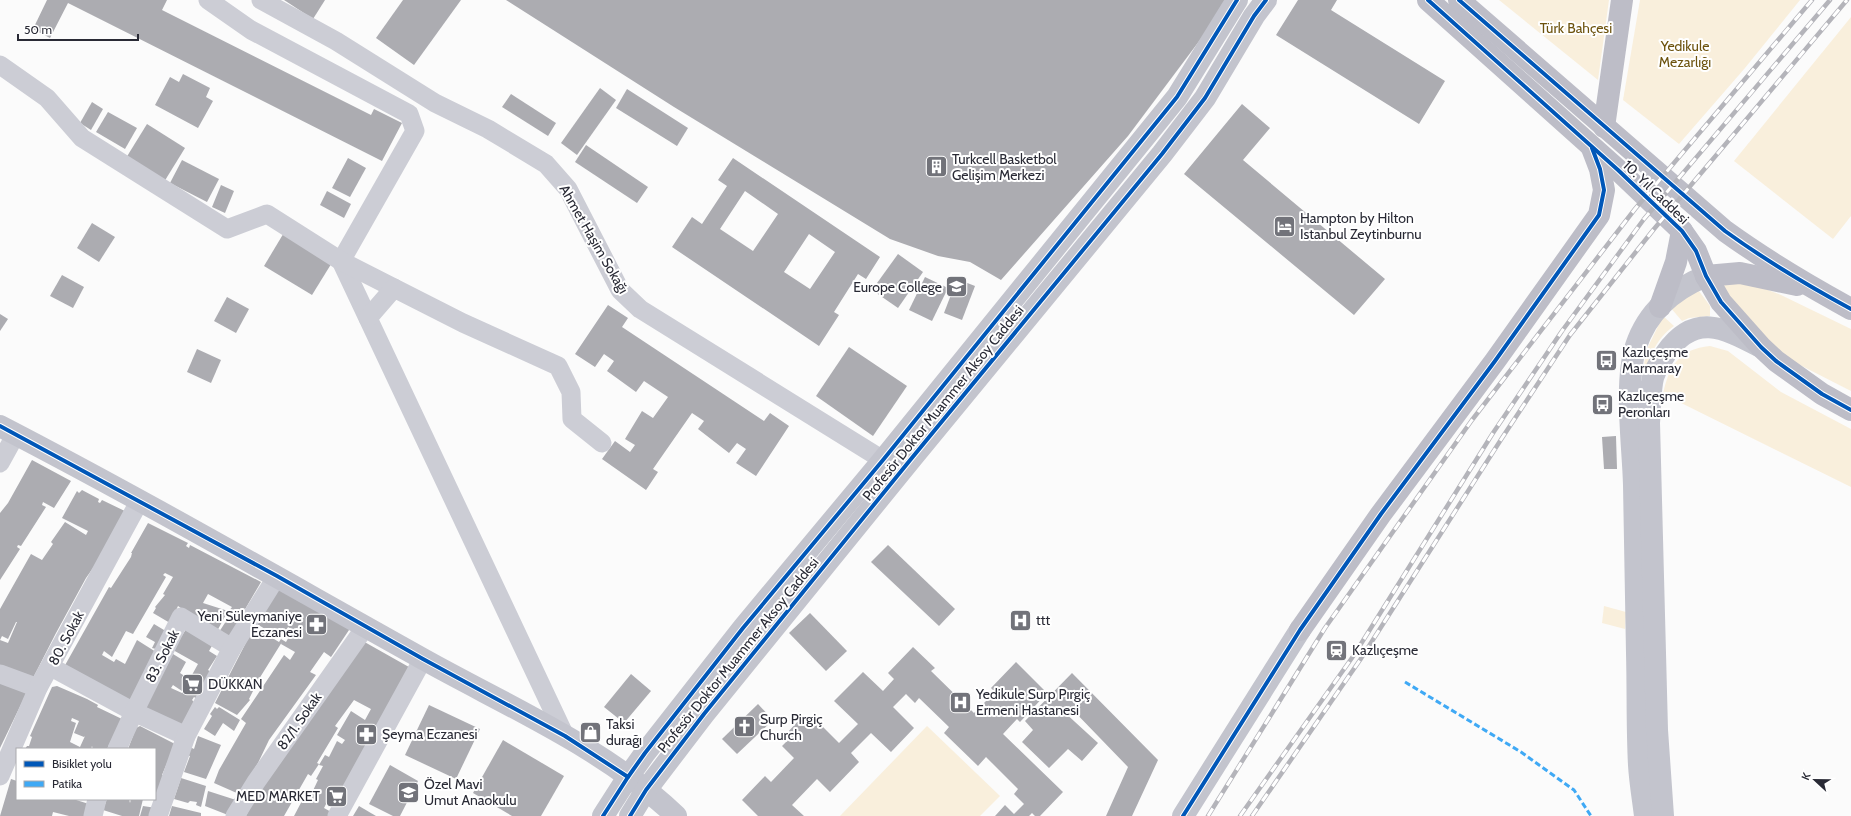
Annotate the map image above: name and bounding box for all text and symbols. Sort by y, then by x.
scale bar [18,16,138,42]
park label: Türk Bahçesi [1540,19,1612,37]
text: 50 m [24,22,52,37]
park label: Yedikule Mezarlığı [1659,37,1711,71]
place label: Turkcell Basketbol Gelişim Merkezi [952,150,1057,184]
building icon: Turkcell Basketbol Gelişim Merkezi [924,154,950,180]
street label: 10. Yıl Caddesi [1619,156,1693,228]
street label: Ahmet Haşim Sokağı [555,181,633,297]
place label: Hampton by Hilton Istanbul Zeytinburnu [1300,209,1422,243]
hotel icon: Hampton by Hilton Istanbul Zeytinburnu [1271,213,1297,239]
school or university icon: Europe College [944,274,970,300]
place label: Europe College [853,278,942,296]
street label: Profesör Doktor Muammer Aksoy Caddesi [858,302,1028,504]
place label: Kazlıçeşme Marmaray [1622,343,1688,377]
bus stop icon: Kazlıçeşme Marmaray [1594,347,1620,373]
place label: Kazlıçeşme Peronları [1618,387,1684,421]
bus stop icon: Kazlıçeşme Peronları [1589,391,1615,417]
street label: Profesör Doktor Muammer Aksoy Caddesi [653,554,823,756]
street label: 80. Sokak [44,607,88,668]
place label: Yeni Süleymaniye Eczanesi [196,607,302,641]
hospital icon: ttt [1007,607,1033,633]
pharmacy icon: Yeni Süleymaniye Eczanesi [304,611,330,637]
place label: ttt [1036,611,1050,629]
street label: 83. Sokak [141,626,183,686]
station icon: Kazlıçeşme [1324,637,1350,663]
place label: Kazlıçeşme [1352,641,1418,659]
supermarket icon: DÜKKAN [179,671,205,697]
place label: DÜKKAN [208,675,263,693]
place label: Yedikule Surp Pırgiç Ermeni Hastanesi [975,685,1090,719]
street label: 82/1. Sokak [273,688,326,753]
hospital icon: Yedikule Surp Pırgiç Ermeni Hastanesi [947,689,973,715]
place label: Surp Pirgiç Church [760,710,823,744]
church icon: Surp Pirgiç Church [732,714,758,740]
place label: Taksi durağı [606,715,642,749]
shop icon: Taksi durağı [578,719,604,745]
pharmacy icon: Şeyma Eczanesi [354,721,380,747]
place label: Şeyma Eczanesi [382,725,477,743]
legend [16,748,156,800]
text: Bisiklet yolu [52,756,112,771]
north arrow [1795,760,1835,800]
text: K [1798,770,1814,782]
place label: Özel Mavi Umut Anaokulu [424,775,517,809]
text: Patika [52,776,82,791]
school or university icon: Özel Mavi Umut Anaokulu [396,779,422,805]
supermarket icon: MED MARKET [323,783,349,809]
place label: MED MARKET [236,787,321,805]

